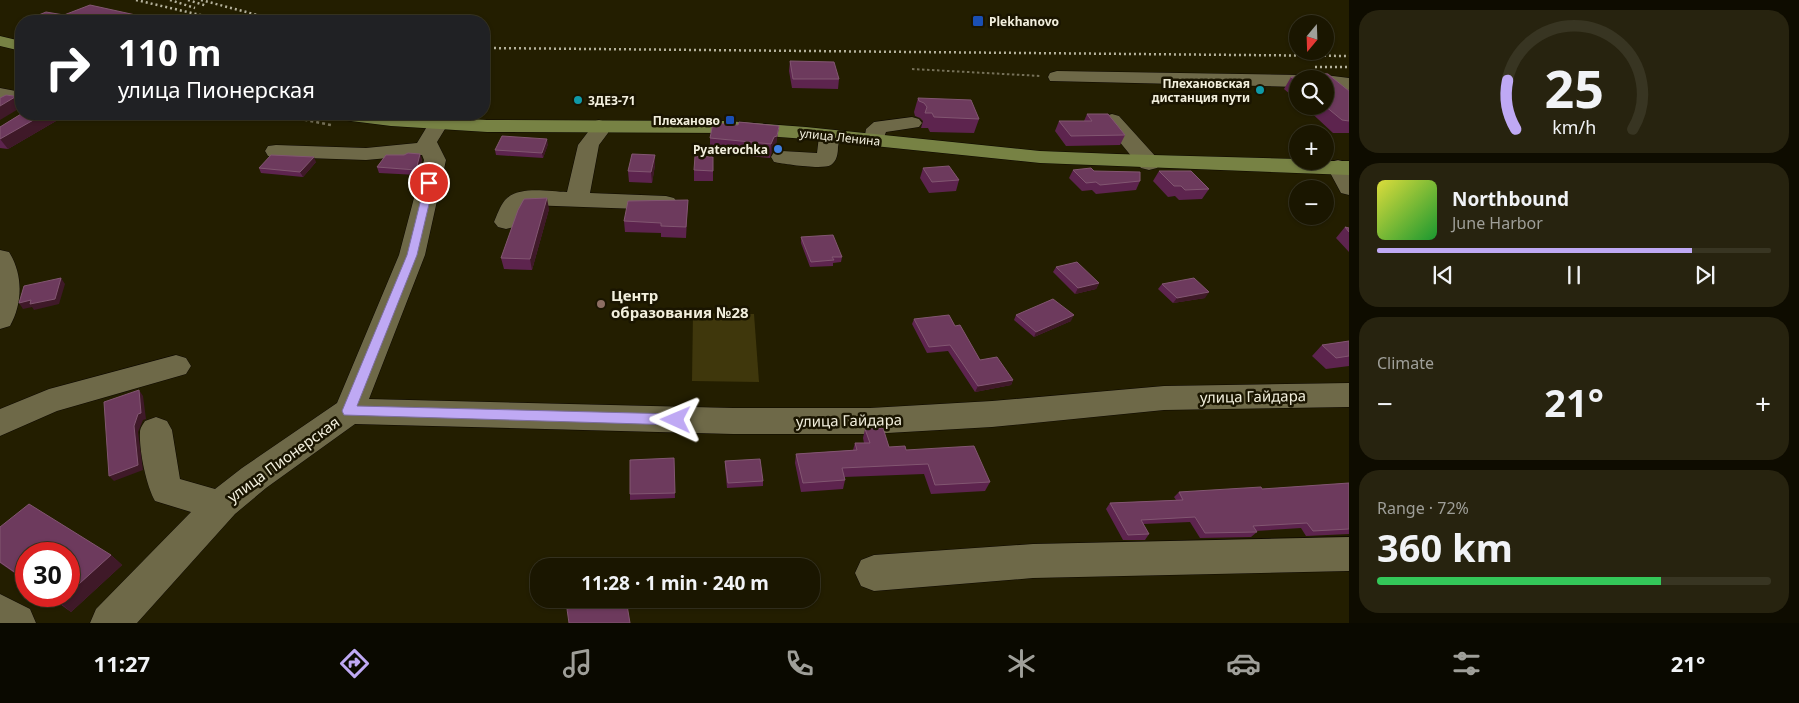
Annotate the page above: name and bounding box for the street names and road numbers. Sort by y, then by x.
street label: улица Ленина [799,124,881,150]
street label: улица Гайдара [1200,385,1306,407]
street label: улица Гайдара [796,409,902,431]
street label: улица Пионерская [223,411,343,507]

